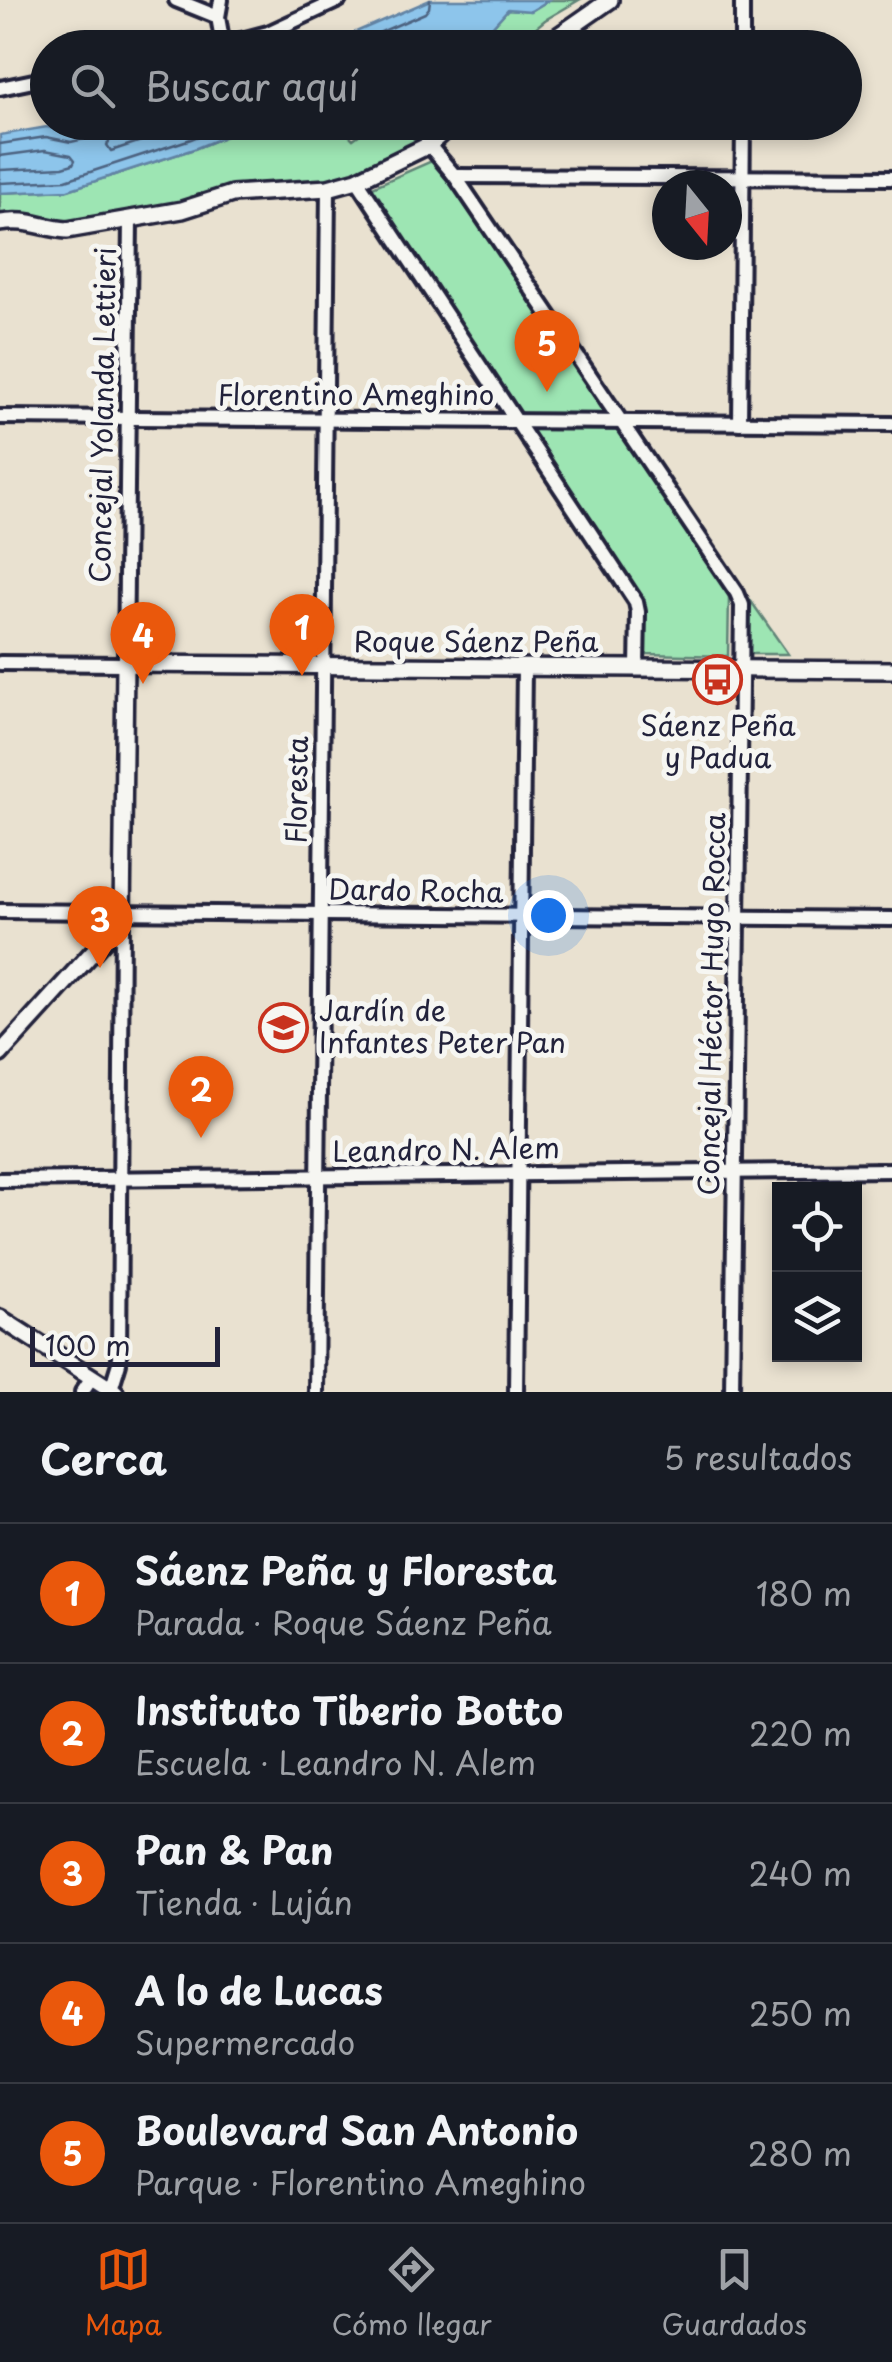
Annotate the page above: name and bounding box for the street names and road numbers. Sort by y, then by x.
street label: Concejal Yolanda Lettieri [77,247,126,583]
street label: Florentino Ameghino [218,372,494,415]
street label: Roque Sáenz Peña [354,619,599,662]
street label: Floresta [273,735,318,844]
street label: Concejal Héctor Hugo Rocca [686,812,735,1196]
street label: Dardo Rocha [328,866,505,913]
street label: Leandro N. Alem [332,1125,560,1172]

